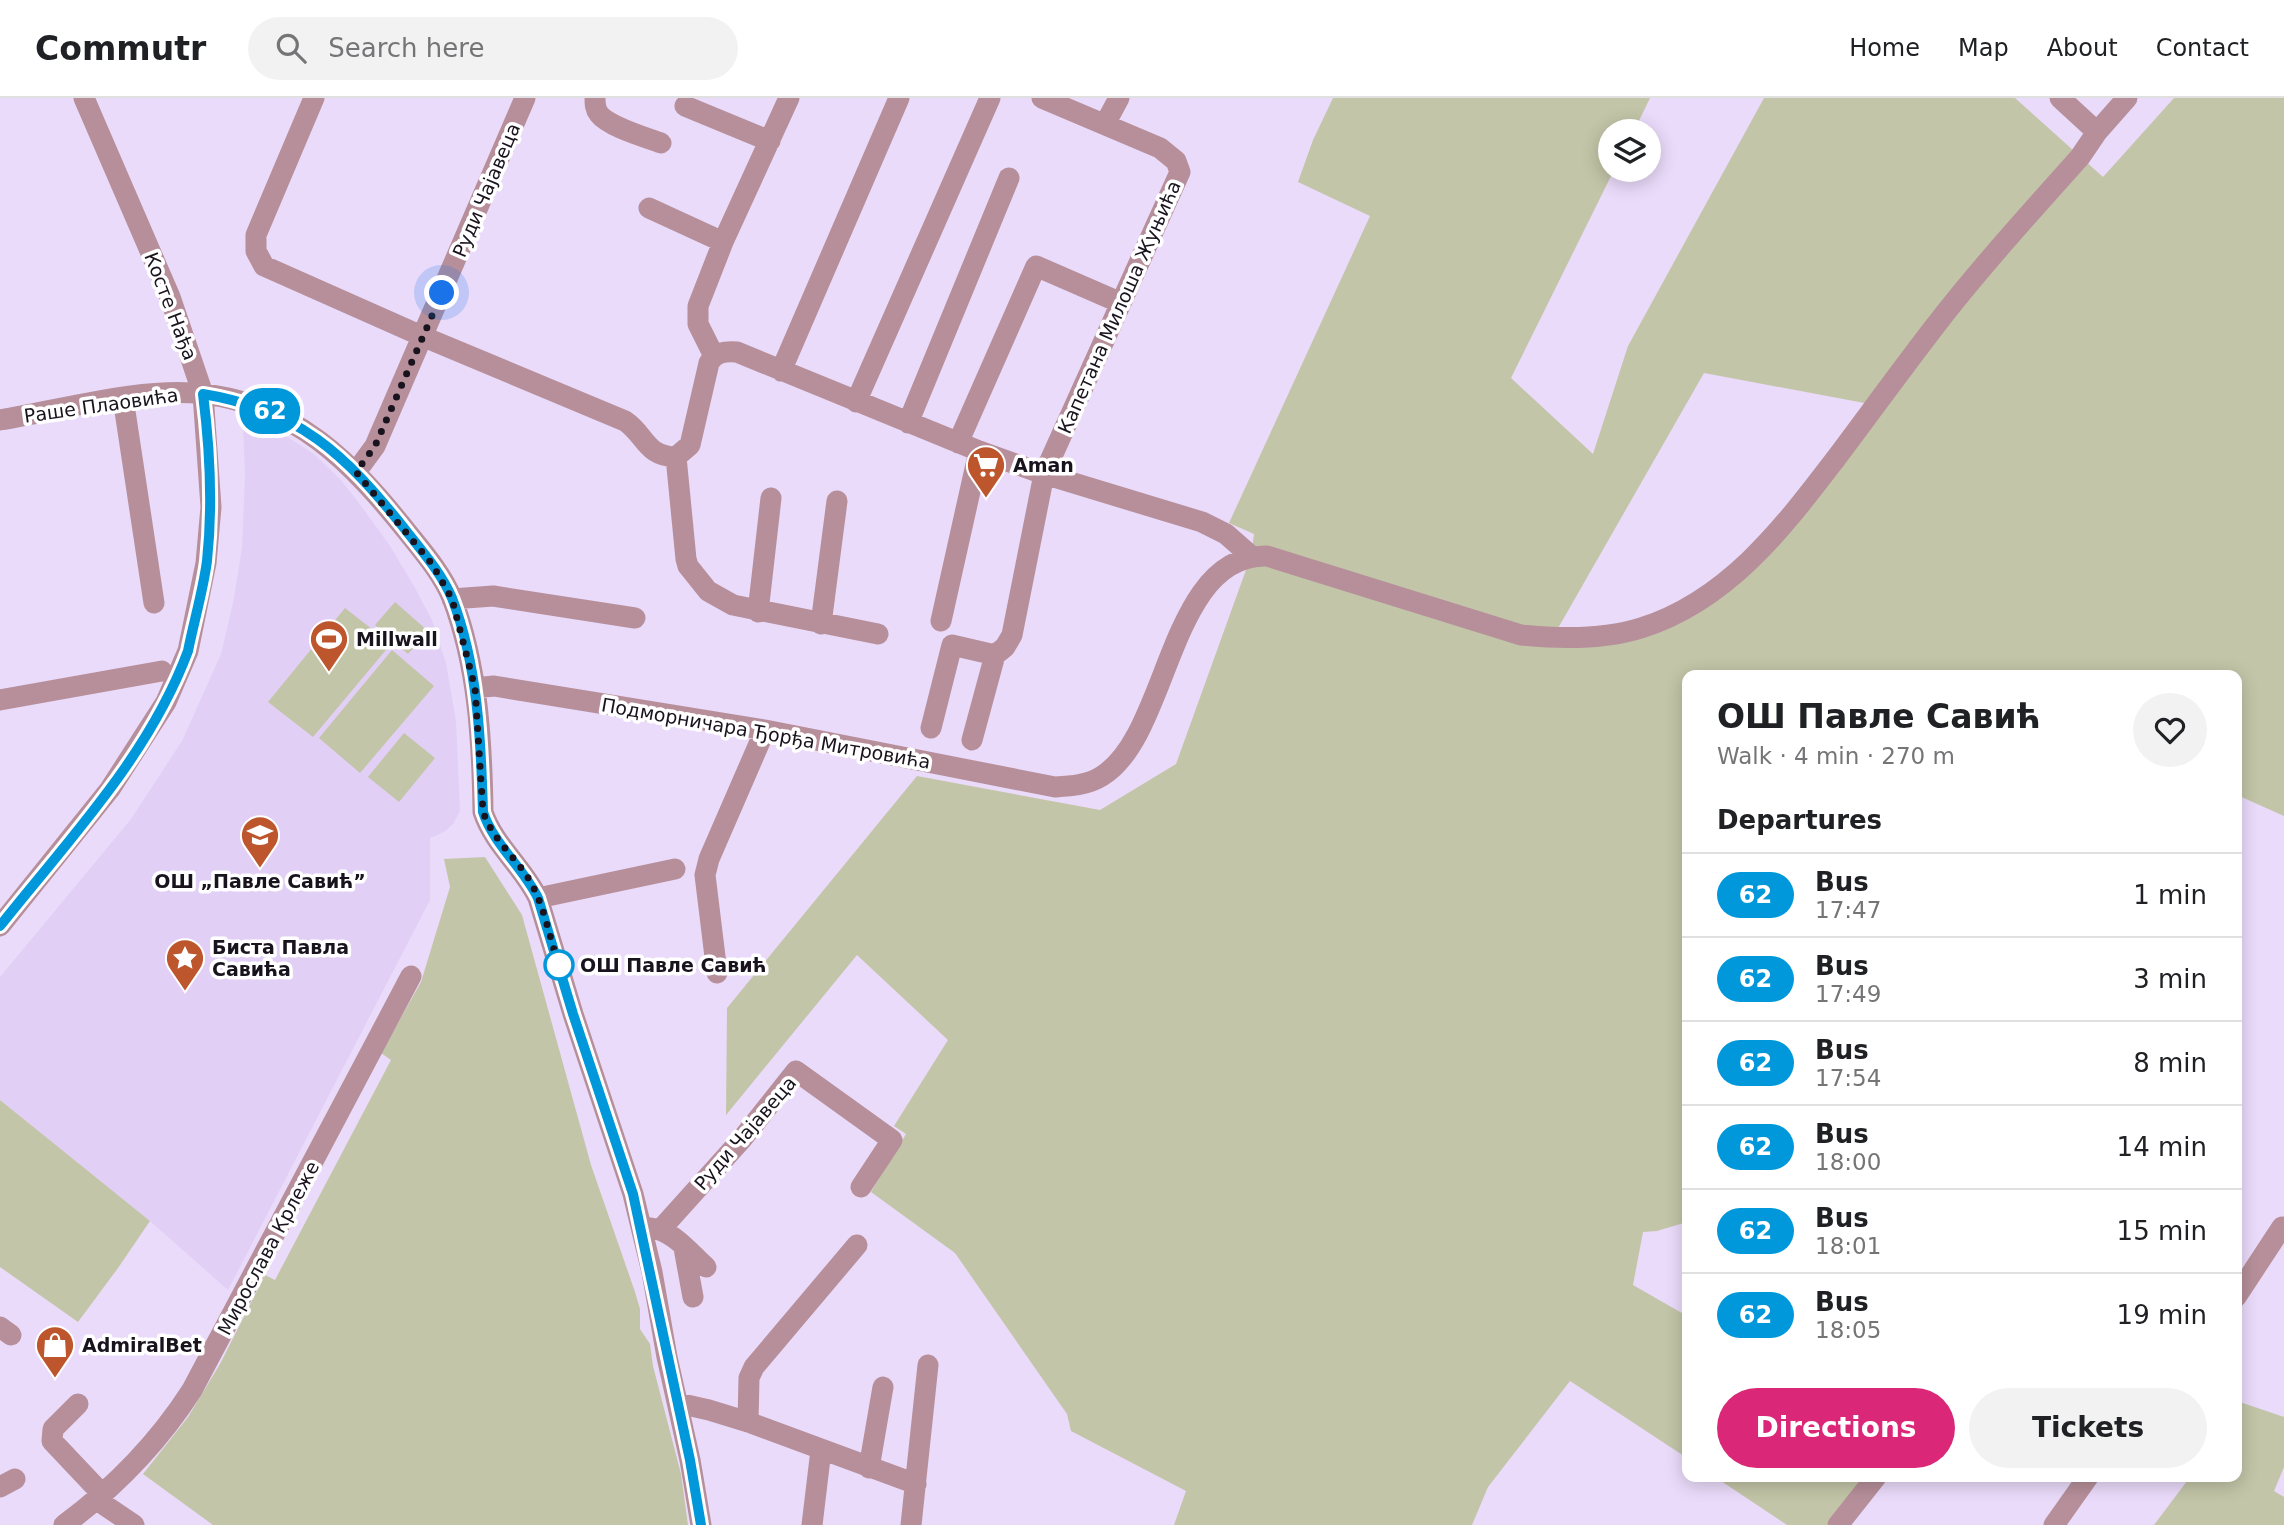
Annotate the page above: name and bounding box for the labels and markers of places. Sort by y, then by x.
supermarket icon: Aman [965,444,1007,499]
place label: Aman [1013,454,1074,476]
sports icon: Millwall [308,618,350,673]
place label: Millwall [356,628,438,650]
school or university icon: ОШ „Павле Савић” [239,814,281,869]
place label: ОШ „Павле Савић” [154,870,366,892]
place label: Биста Павла Савића [212,936,349,980]
place icon: Биста Павла Савића [164,937,206,992]
marker: ОШ Павле Савић [544,950,574,980]
place label: ОШ Павле Савић [580,954,766,976]
shop icon: AdmiralBet [34,1324,76,1379]
place label: AdmiralBet [82,1334,202,1356]

